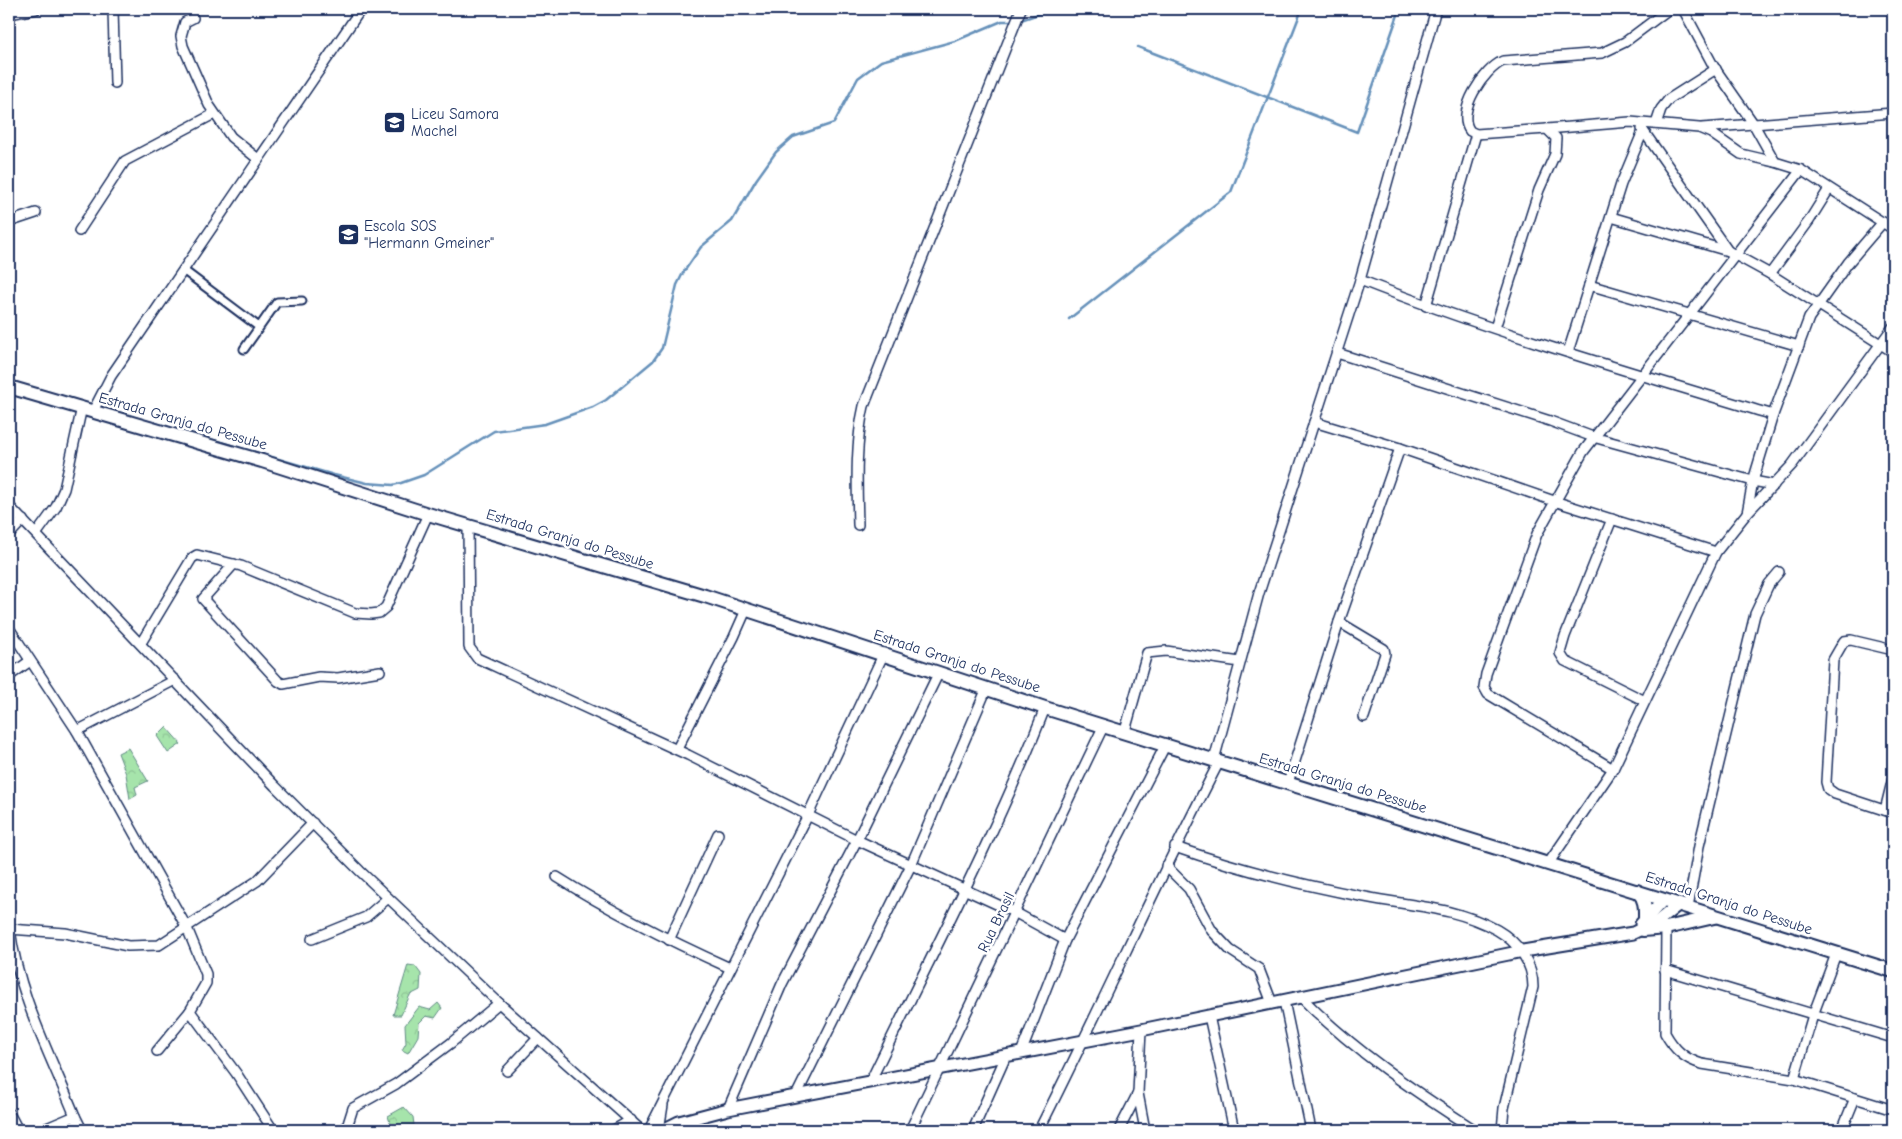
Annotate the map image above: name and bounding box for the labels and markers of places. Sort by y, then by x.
place label: Liceu Samora Machel [411,105,499,140]
school or university icon: Liceu Samora Machel [383,111,407,135]
place label: Escola SOS "Hermann Gmeiner" [364,217,494,252]
school or university icon: Escola SOS "Hermann Gmeiner" [336,223,360,247]

